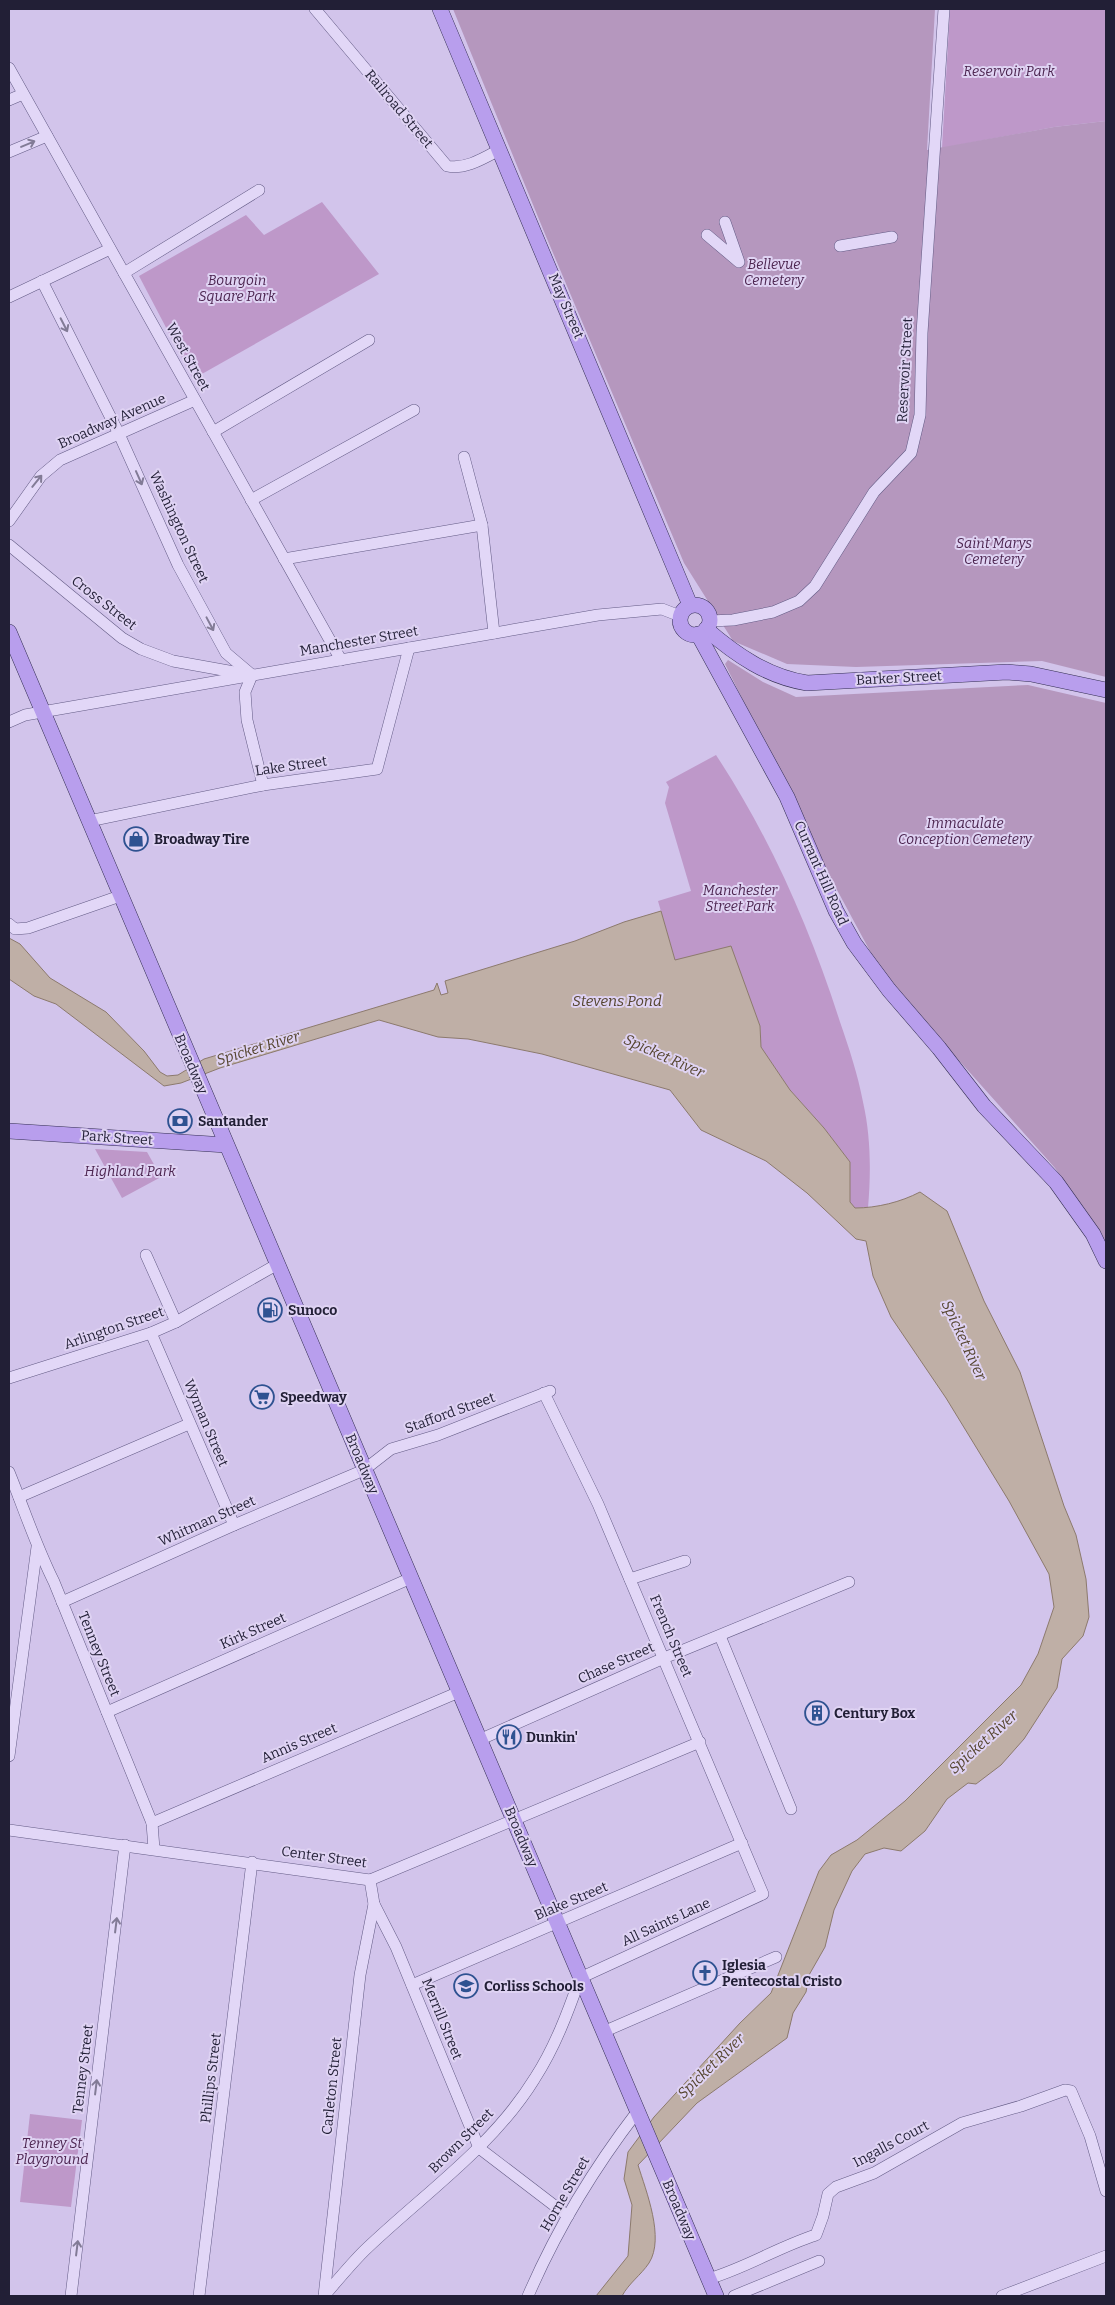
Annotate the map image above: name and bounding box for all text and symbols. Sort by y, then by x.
park label: Reservoir Park [963,63,1055,80]
street label: Railroad Street [361,66,437,152]
one-way arrow [20,139,35,149]
park label: Bellevue Cemetery [744,256,805,289]
street label: May Street [545,271,587,341]
park label: Bourgoin Square Park [199,272,276,305]
one-way arrow [60,317,69,332]
street label: Reservoir Street [894,317,916,423]
street label: West Street [162,320,214,394]
street label: Broadway Avenue [56,390,168,452]
street label: Washington Street [146,469,212,585]
one-way arrow [134,470,144,485]
one-way arrow [32,475,43,488]
park label: Saint Marys Cemetery [956,535,1032,568]
street label: Cross Street [68,572,140,634]
one-way arrow [206,616,215,631]
street label: Manchester Street [299,622,419,660]
street label: Barker Street [856,667,942,689]
street label: Lake Street [254,753,328,779]
park label: Immaculate Conception Cemetery [898,815,1033,848]
street label: Currant Hill Road [790,818,852,928]
shop icon: Broadway Tire [123,826,149,852]
place label: Broadway Tire [154,831,250,848]
park label: Manchester Street Park [703,882,778,915]
water label: Stevens Pond [572,992,662,1010]
water label: Spicket River [214,1027,303,1069]
water label: Spicket River [621,1030,708,1082]
street label: Broadway [171,1031,212,1097]
bank icon: Santander [167,1108,193,1134]
place label: Santander [198,1113,268,1130]
street label: Park Street [81,1127,153,1149]
park label: Highland Park [84,1163,176,1180]
fuel station icon: Sunoco [257,1297,283,1323]
water label: Spicket River [938,1297,991,1384]
place label: Sunoco [288,1302,337,1319]
street label: Arlington Street [62,1303,166,1353]
street label: Wyman Street [180,1377,232,1469]
supermarket icon: Speedway [249,1384,275,1410]
place label: Speedway [280,1389,347,1406]
street label: Stafford Street [403,1389,497,1437]
street label: Broadway [342,1431,383,1497]
street label: Whitman Street [156,1492,258,1550]
street label: French Street [646,1592,696,1680]
street label: Tenney Street [74,1609,124,1699]
street label: Kirk Street [218,1609,288,1653]
street label: Chase Street [575,1639,657,1687]
building icon: Century Box [804,1700,830,1726]
place label: Century Box [834,1705,915,1722]
water label: Spicket River [945,1706,1022,1777]
street label: Annis Street [259,1719,339,1767]
restaurant icon: Dunkin' [496,1724,522,1750]
place label: Dunkin' [526,1729,578,1746]
street label: Broadway [501,1804,542,1870]
street label: Center Street [280,1843,368,1871]
street label: Blake Street [532,1878,610,1924]
street label: All Saints Lane [619,1894,713,1950]
one-way arrow [111,1917,121,1933]
place label: Iglesia Pentecostal Cristo [722,1957,842,1990]
church icon: Iglesia Pentecostal Cristo [692,1960,718,1986]
school or university icon: Corliss Schools [453,1973,479,1999]
street label: Merrill Street [418,1976,466,2062]
place label: Corliss Schools [484,1978,584,1995]
street label: Tenney Street [69,2023,97,2115]
water label: Spicket River [674,2029,749,2102]
street label: Phillips Street [197,2032,225,2124]
street label: Carleton Street [318,2036,346,2136]
one-way arrow [91,2079,101,2095]
street label: Brown Street [425,2105,497,2177]
street label: Ingalls Court [850,2117,932,2171]
park label: Tenney St Playground [16,2135,88,2168]
street label: Horne Street [537,2153,593,2235]
street label: Broadway [659,2177,700,2243]
one-way arrow [72,2240,82,2256]

